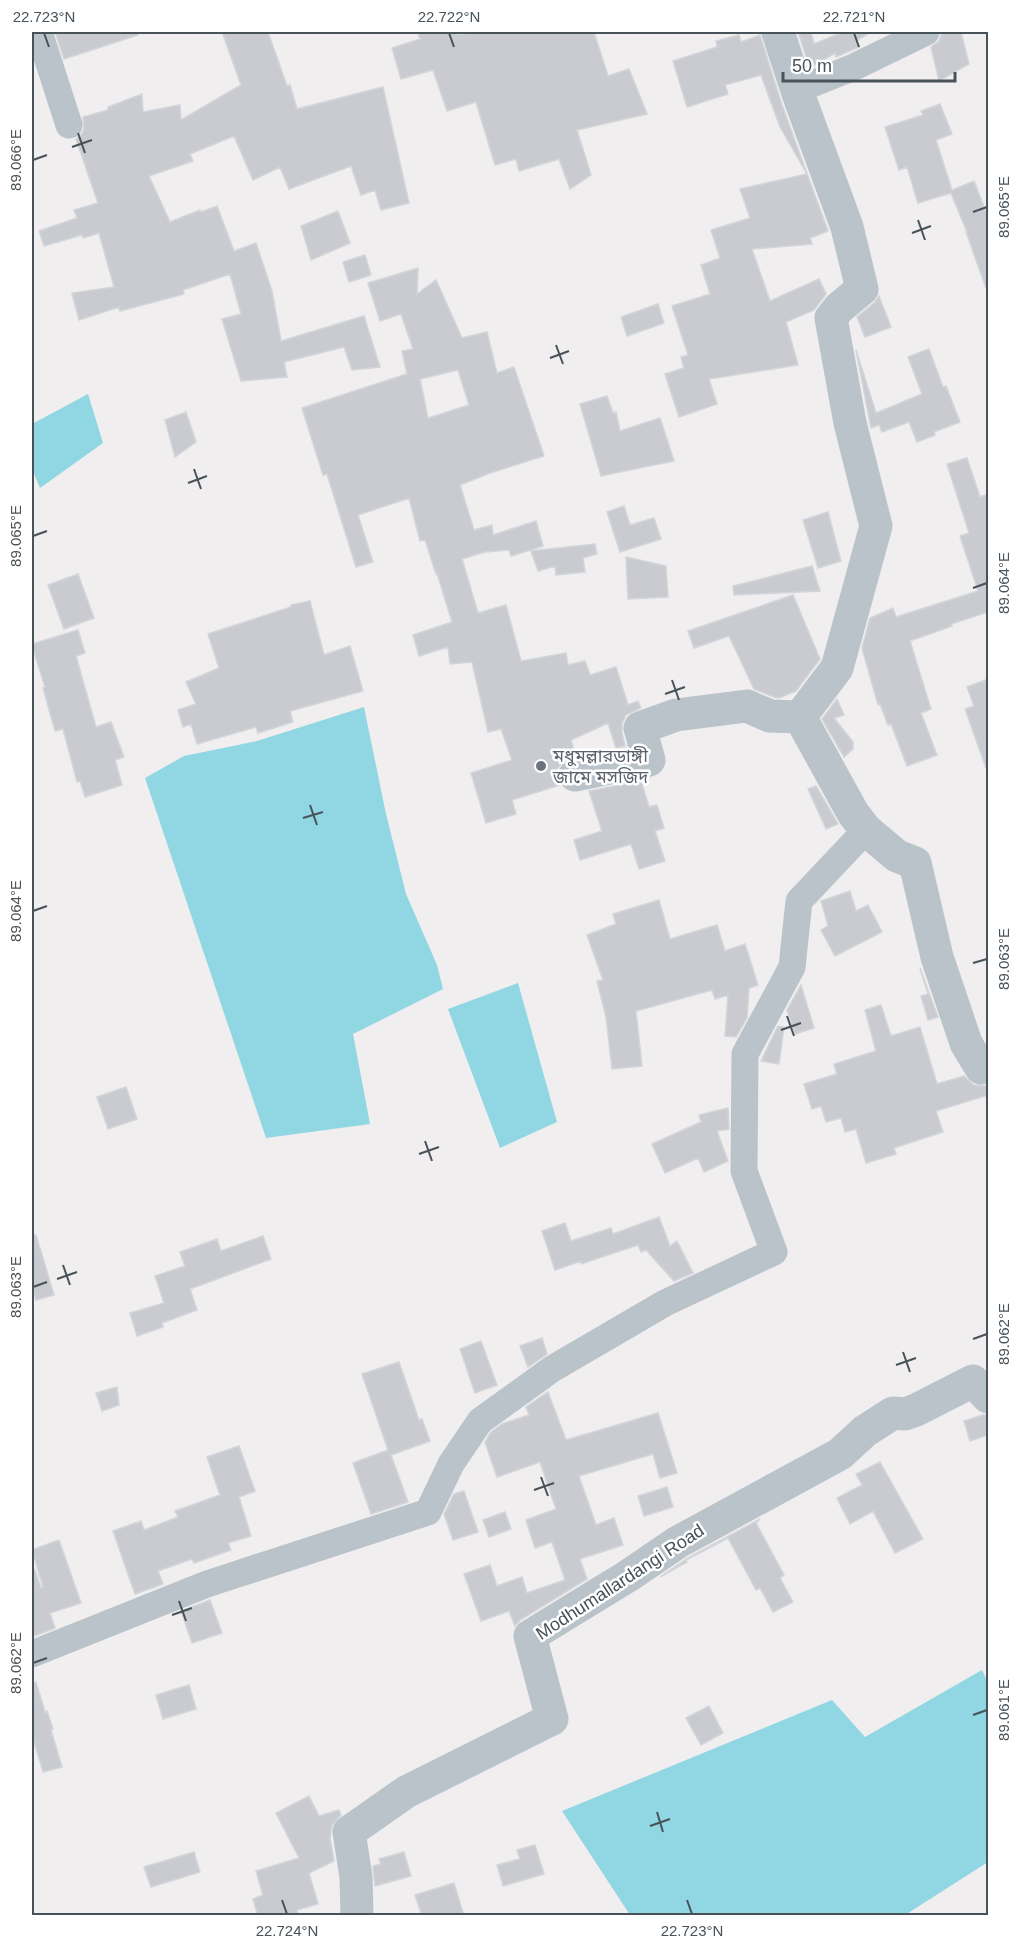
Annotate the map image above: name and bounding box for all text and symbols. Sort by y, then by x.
text: 22.723°N [13,8,75,25]
text: 22.722°N [418,8,480,25]
text: 22.721°N [823,8,885,25]
scale bar [783,45,956,83]
text: 50 m [792,56,832,76]
text: 89.066°E [7,129,24,191]
text: 89.065°E [995,176,1012,238]
text: 89.065°E [7,505,24,567]
text: 89.064°E [995,552,1012,614]
place label: মধুমল্লারডাঙ্গী জামে মসজিদ [552,746,649,787]
marker: মধুমল্লারডাঙ্গী জামে মসজিদ [534,759,548,773]
text: 89.064°E [7,880,24,942]
text: 89.063°E [995,928,1012,990]
text: 89.063°E [7,1256,24,1318]
text: 89.062°E [995,1303,1012,1365]
street label: Modhumallardangi Road [532,1520,708,1644]
text: 89.062°E [7,1632,24,1694]
text: 89.061°E [995,1679,1012,1741]
text: 22.724°N [256,1922,318,1939]
text: 22.723°N [661,1922,723,1939]

